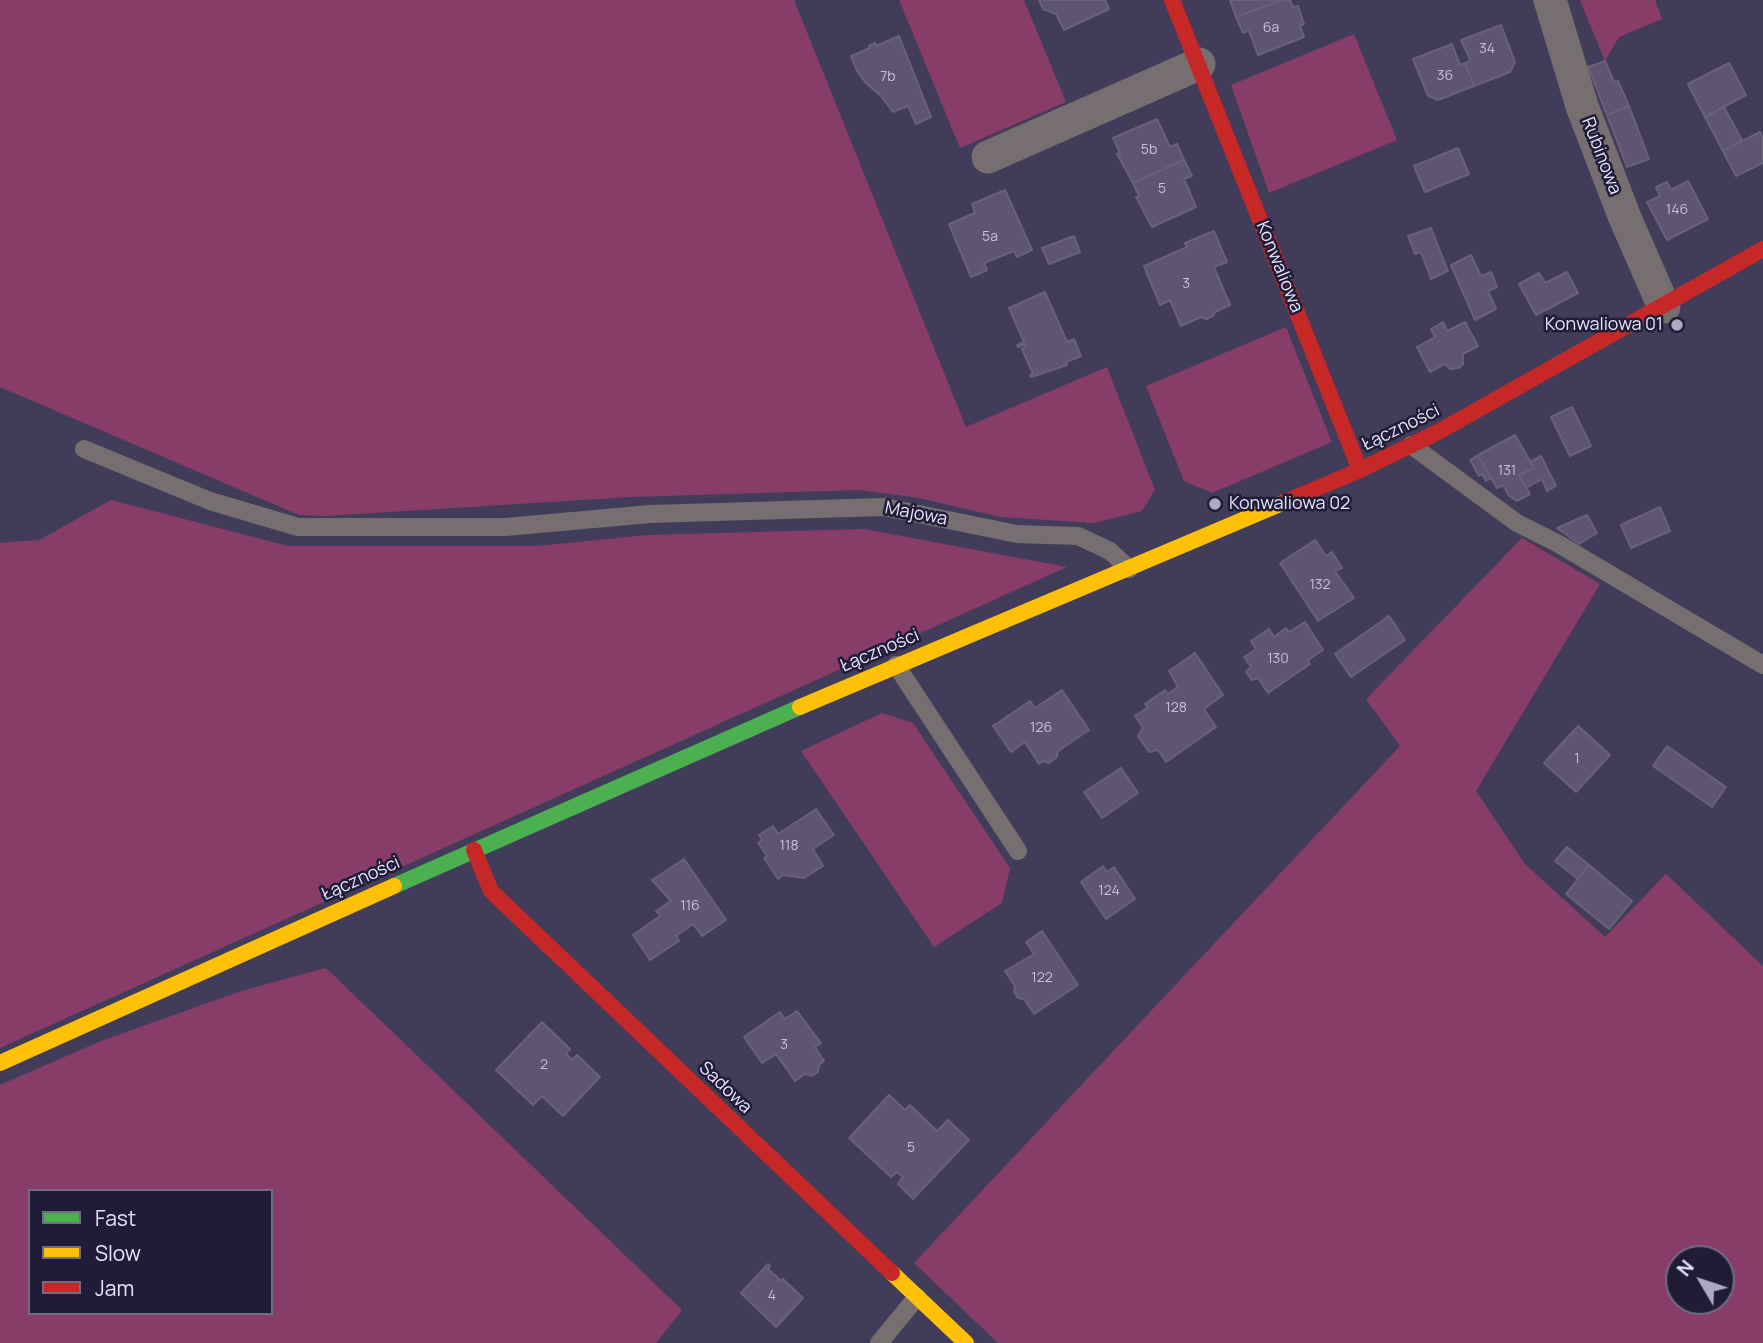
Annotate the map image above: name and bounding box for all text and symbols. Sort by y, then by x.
house number: 6a [1263,20,1279,36]
house number: 34 [1479,41,1495,57]
house number: 36 [1437,68,1453,84]
house number: 7b [880,69,896,85]
street label: Rubinowa [1576,114,1626,198]
house number: 5b [1141,142,1157,158]
house number: 5 [1158,181,1166,197]
house number: 146 [1666,202,1688,218]
street label: Konwaliowa [1251,218,1307,316]
house number: 5a [982,229,998,245]
house number: 3 [1182,276,1190,292]
place label: Konwaliowa 01 [1545,314,1663,336]
marker: Konwaliowa 01 [1669,317,1685,333]
street label: Łączności [1359,400,1443,456]
house number: 131 [1498,463,1516,479]
place label: Konwaliowa 02 [1229,493,1350,515]
marker: Konwaliowa 02 [1207,496,1223,512]
street label: Majowa [883,497,949,531]
house number: 132 [1309,577,1331,593]
street label: Łączności [837,625,923,677]
house number: 130 [1267,651,1289,667]
house number: 128 [1165,700,1187,716]
house number: 126 [1030,720,1052,736]
house number: 1 [1574,751,1580,767]
house number: 118 [779,838,799,854]
street label: Łączności [319,852,403,906]
house number: 124 [1098,883,1120,899]
house number: 116 [680,898,700,914]
house number: 122 [1031,970,1053,986]
house number: 3 [780,1037,788,1053]
house number: 2 [540,1057,548,1073]
street label: Sadowa [694,1058,756,1118]
house number: 5 [907,1140,915,1156]
legend [28,1189,273,1315]
text: Fast [95,1204,136,1232]
text: Slow [95,1239,141,1267]
north arrow [1665,1245,1735,1315]
text: N [1671,1255,1700,1282]
text: Jam [95,1274,134,1302]
house number: 4 [768,1288,776,1304]

